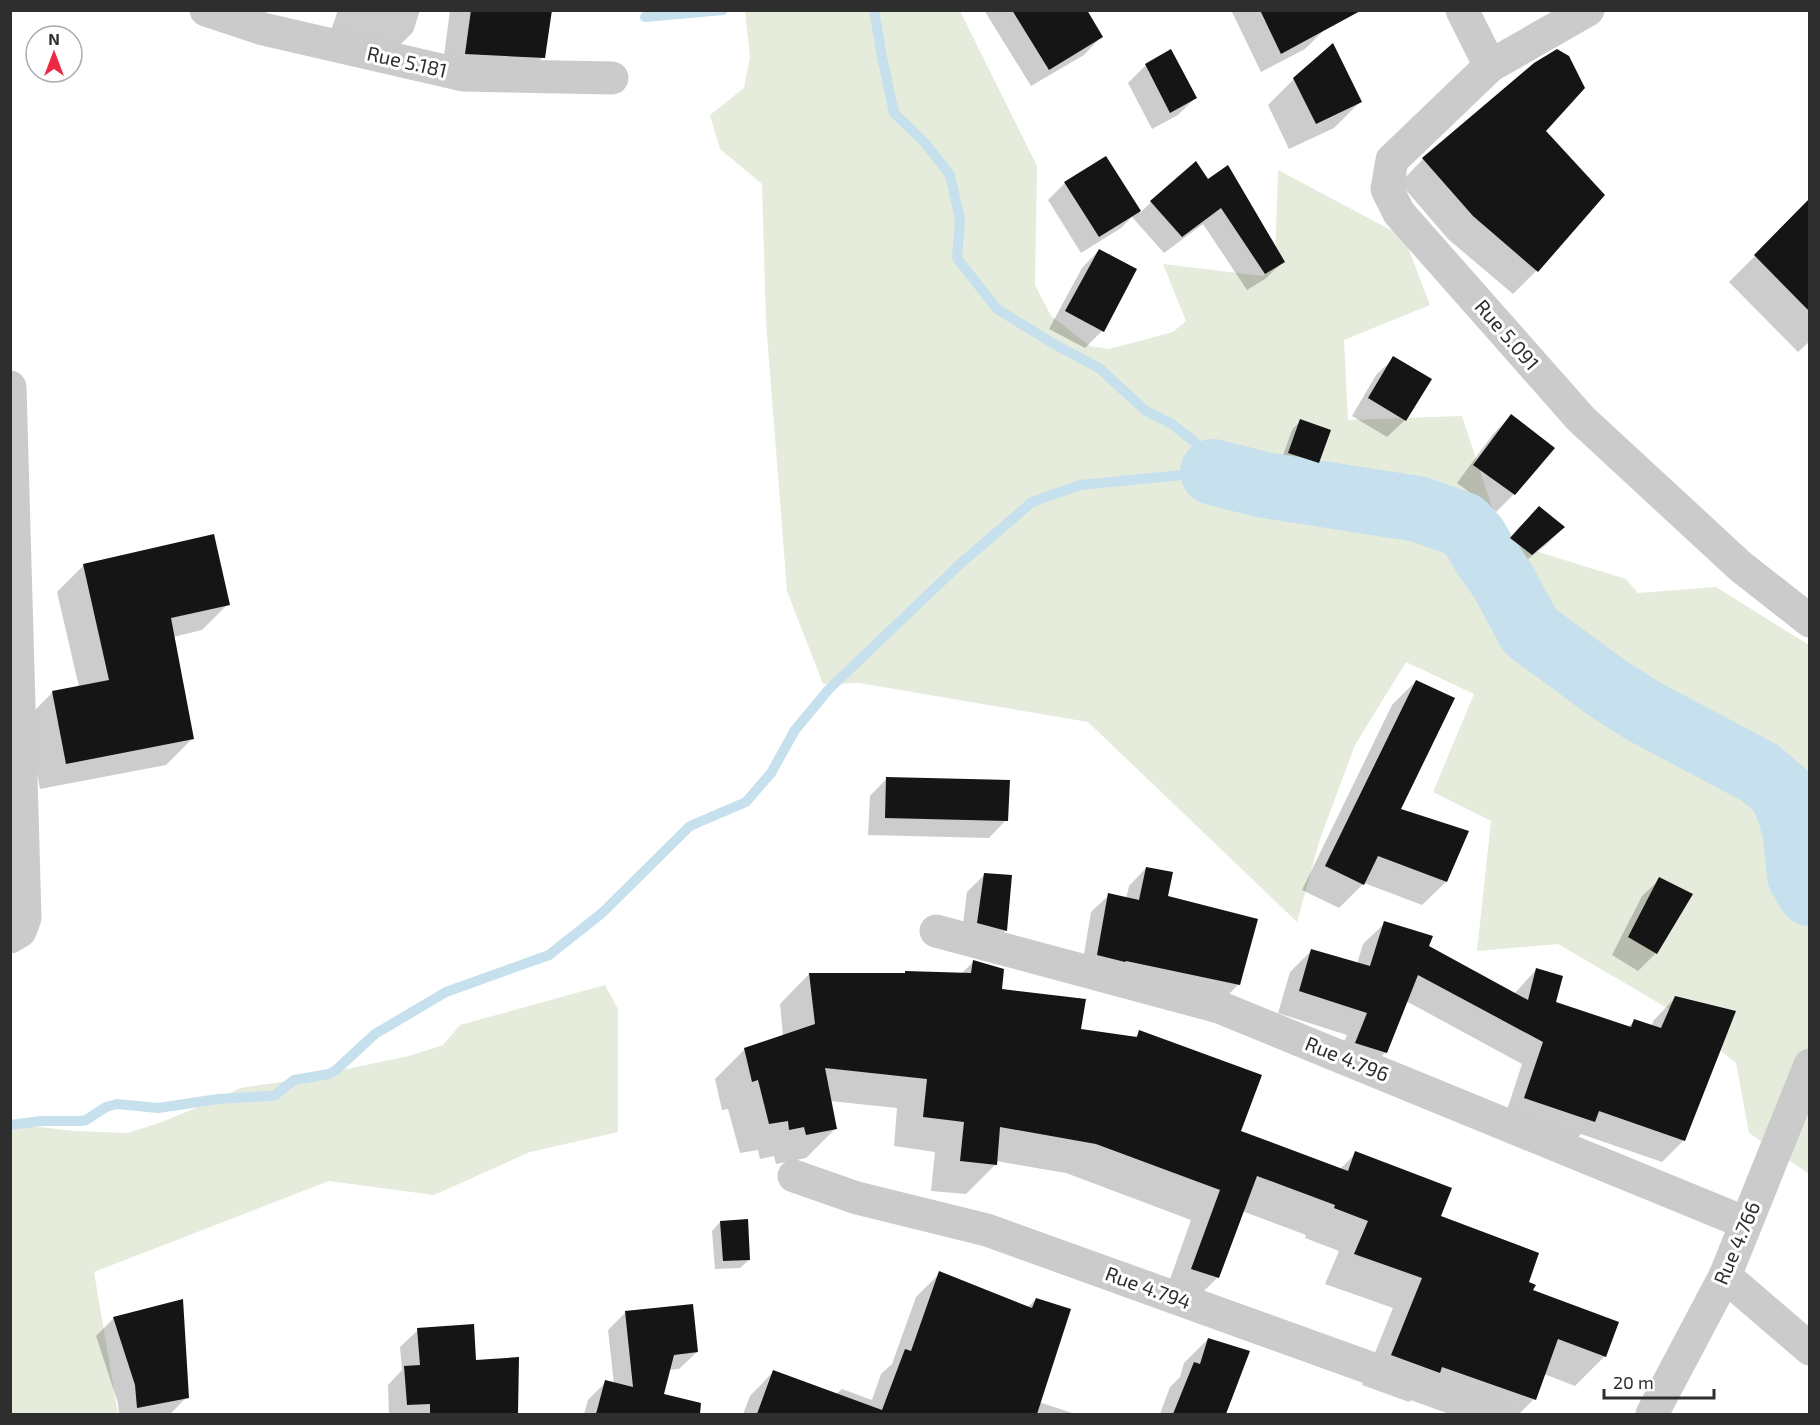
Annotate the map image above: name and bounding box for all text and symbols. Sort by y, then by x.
north arrow [24,24,84,84]
text: N [48,29,60,48]
street label: Rue 5.181 [365,40,450,82]
street label: Rue 5.091 [1471,294,1545,375]
street label: Rue 4.796 [1302,1030,1393,1086]
street label: Rue 4.766 [1708,1197,1764,1288]
street label: Rue 4.794 [1102,1261,1194,1314]
scale bar [1604,1362,1714,1400]
text: 20 m [1613,1371,1654,1393]

